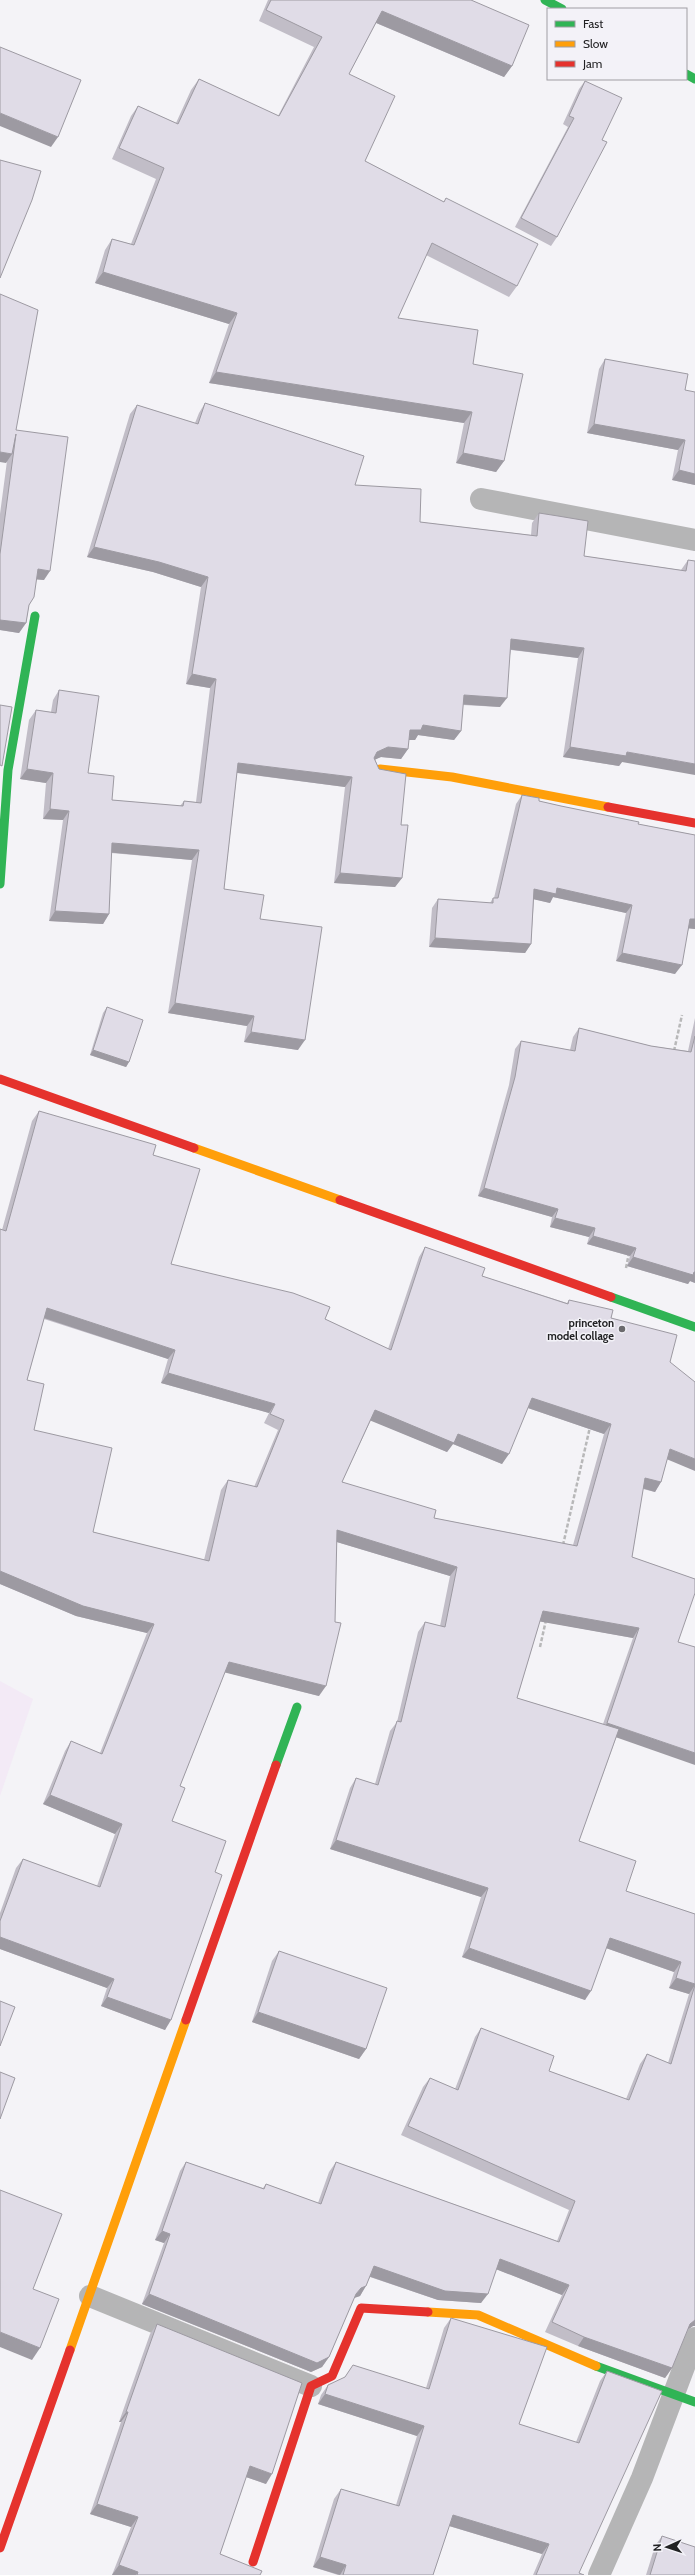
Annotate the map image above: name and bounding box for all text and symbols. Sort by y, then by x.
legend [547,8,687,80]
text: Fast [583,16,603,31]
text: Slow [583,36,608,51]
text: Jam [582,56,602,71]
place label: princeton model collage [547,1316,614,1343]
marker: princeton model collage [617,1324,627,1334]
north arrow [647,2527,687,2567]
text: N [650,2543,664,2552]

